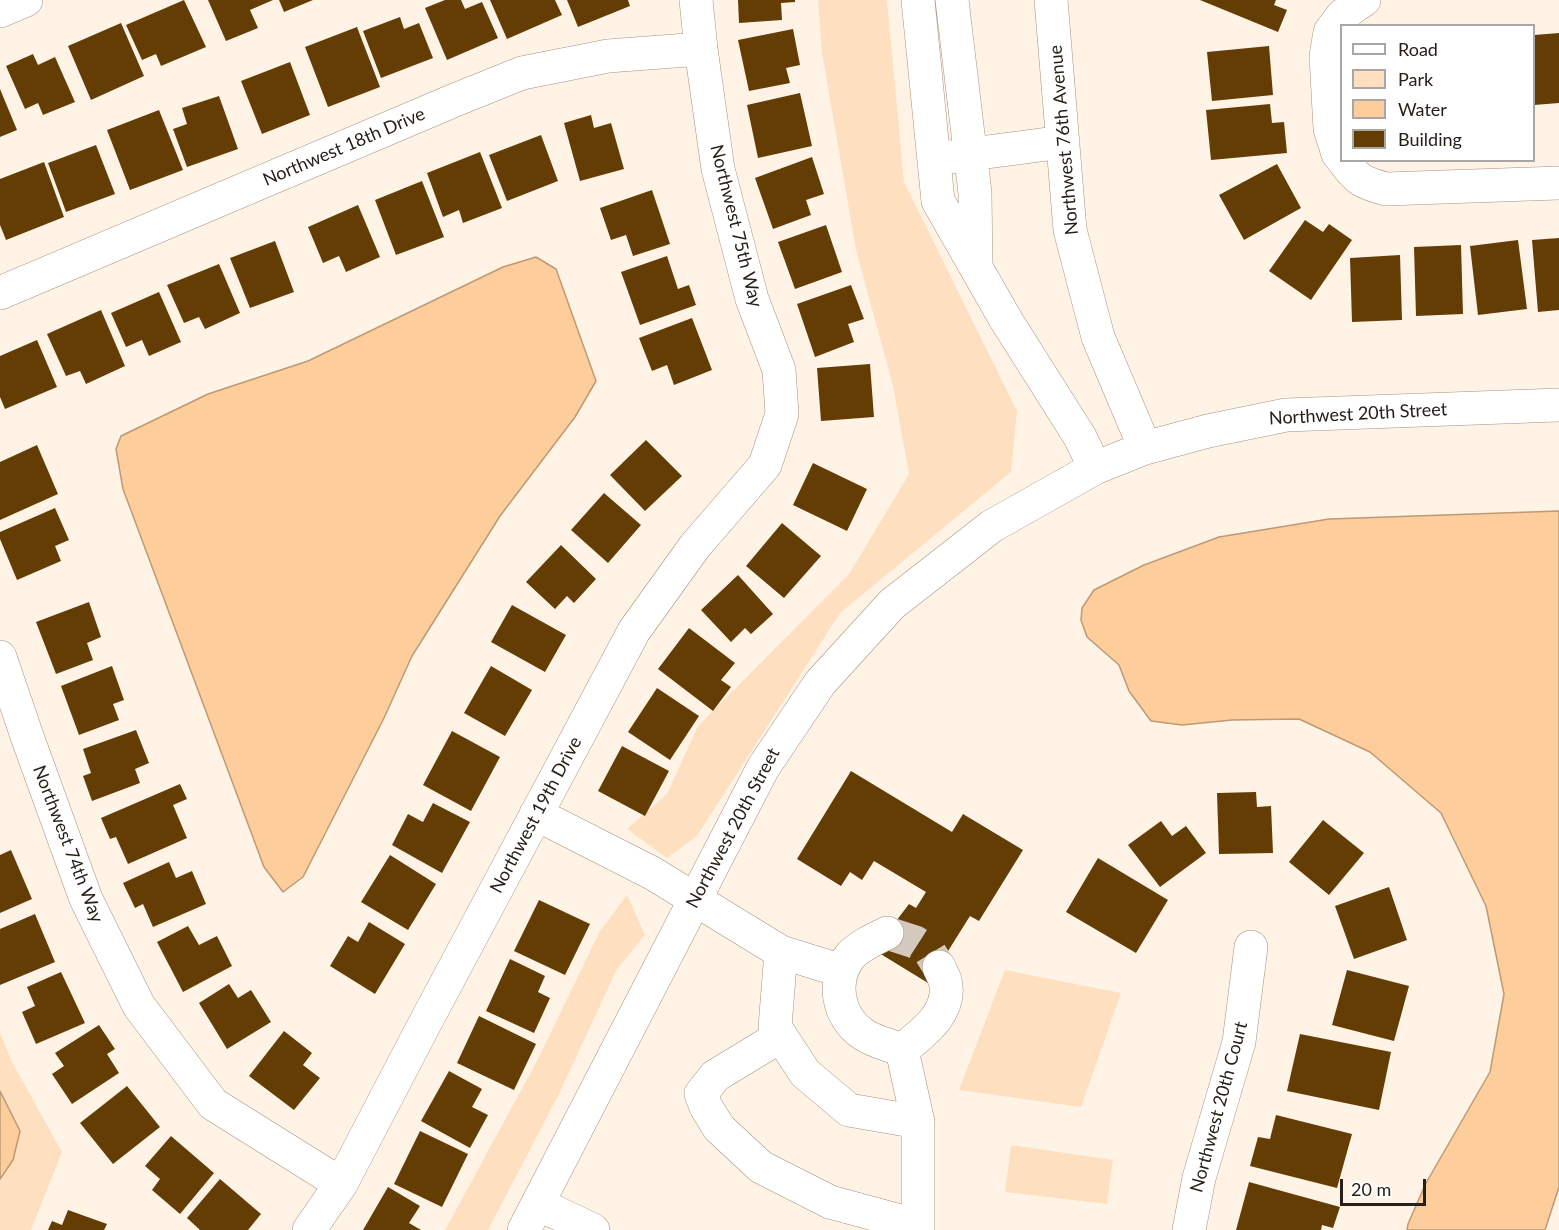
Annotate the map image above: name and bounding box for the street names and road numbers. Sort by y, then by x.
street label: Northwest 76th Avenue [1045,44,1083,236]
street label: Northwest 18th Drive [260,103,428,191]
street label: Northwest 75th Way [705,143,767,309]
street label: Northwest 20th Street [1268,399,1448,429]
street label: Northwest 19th Drive [486,733,586,897]
street label: Northwest 20th Street [682,744,784,912]
street label: Northwest 74th Way [28,762,108,926]
street label: Northwest 20th Court [1186,1019,1252,1195]

